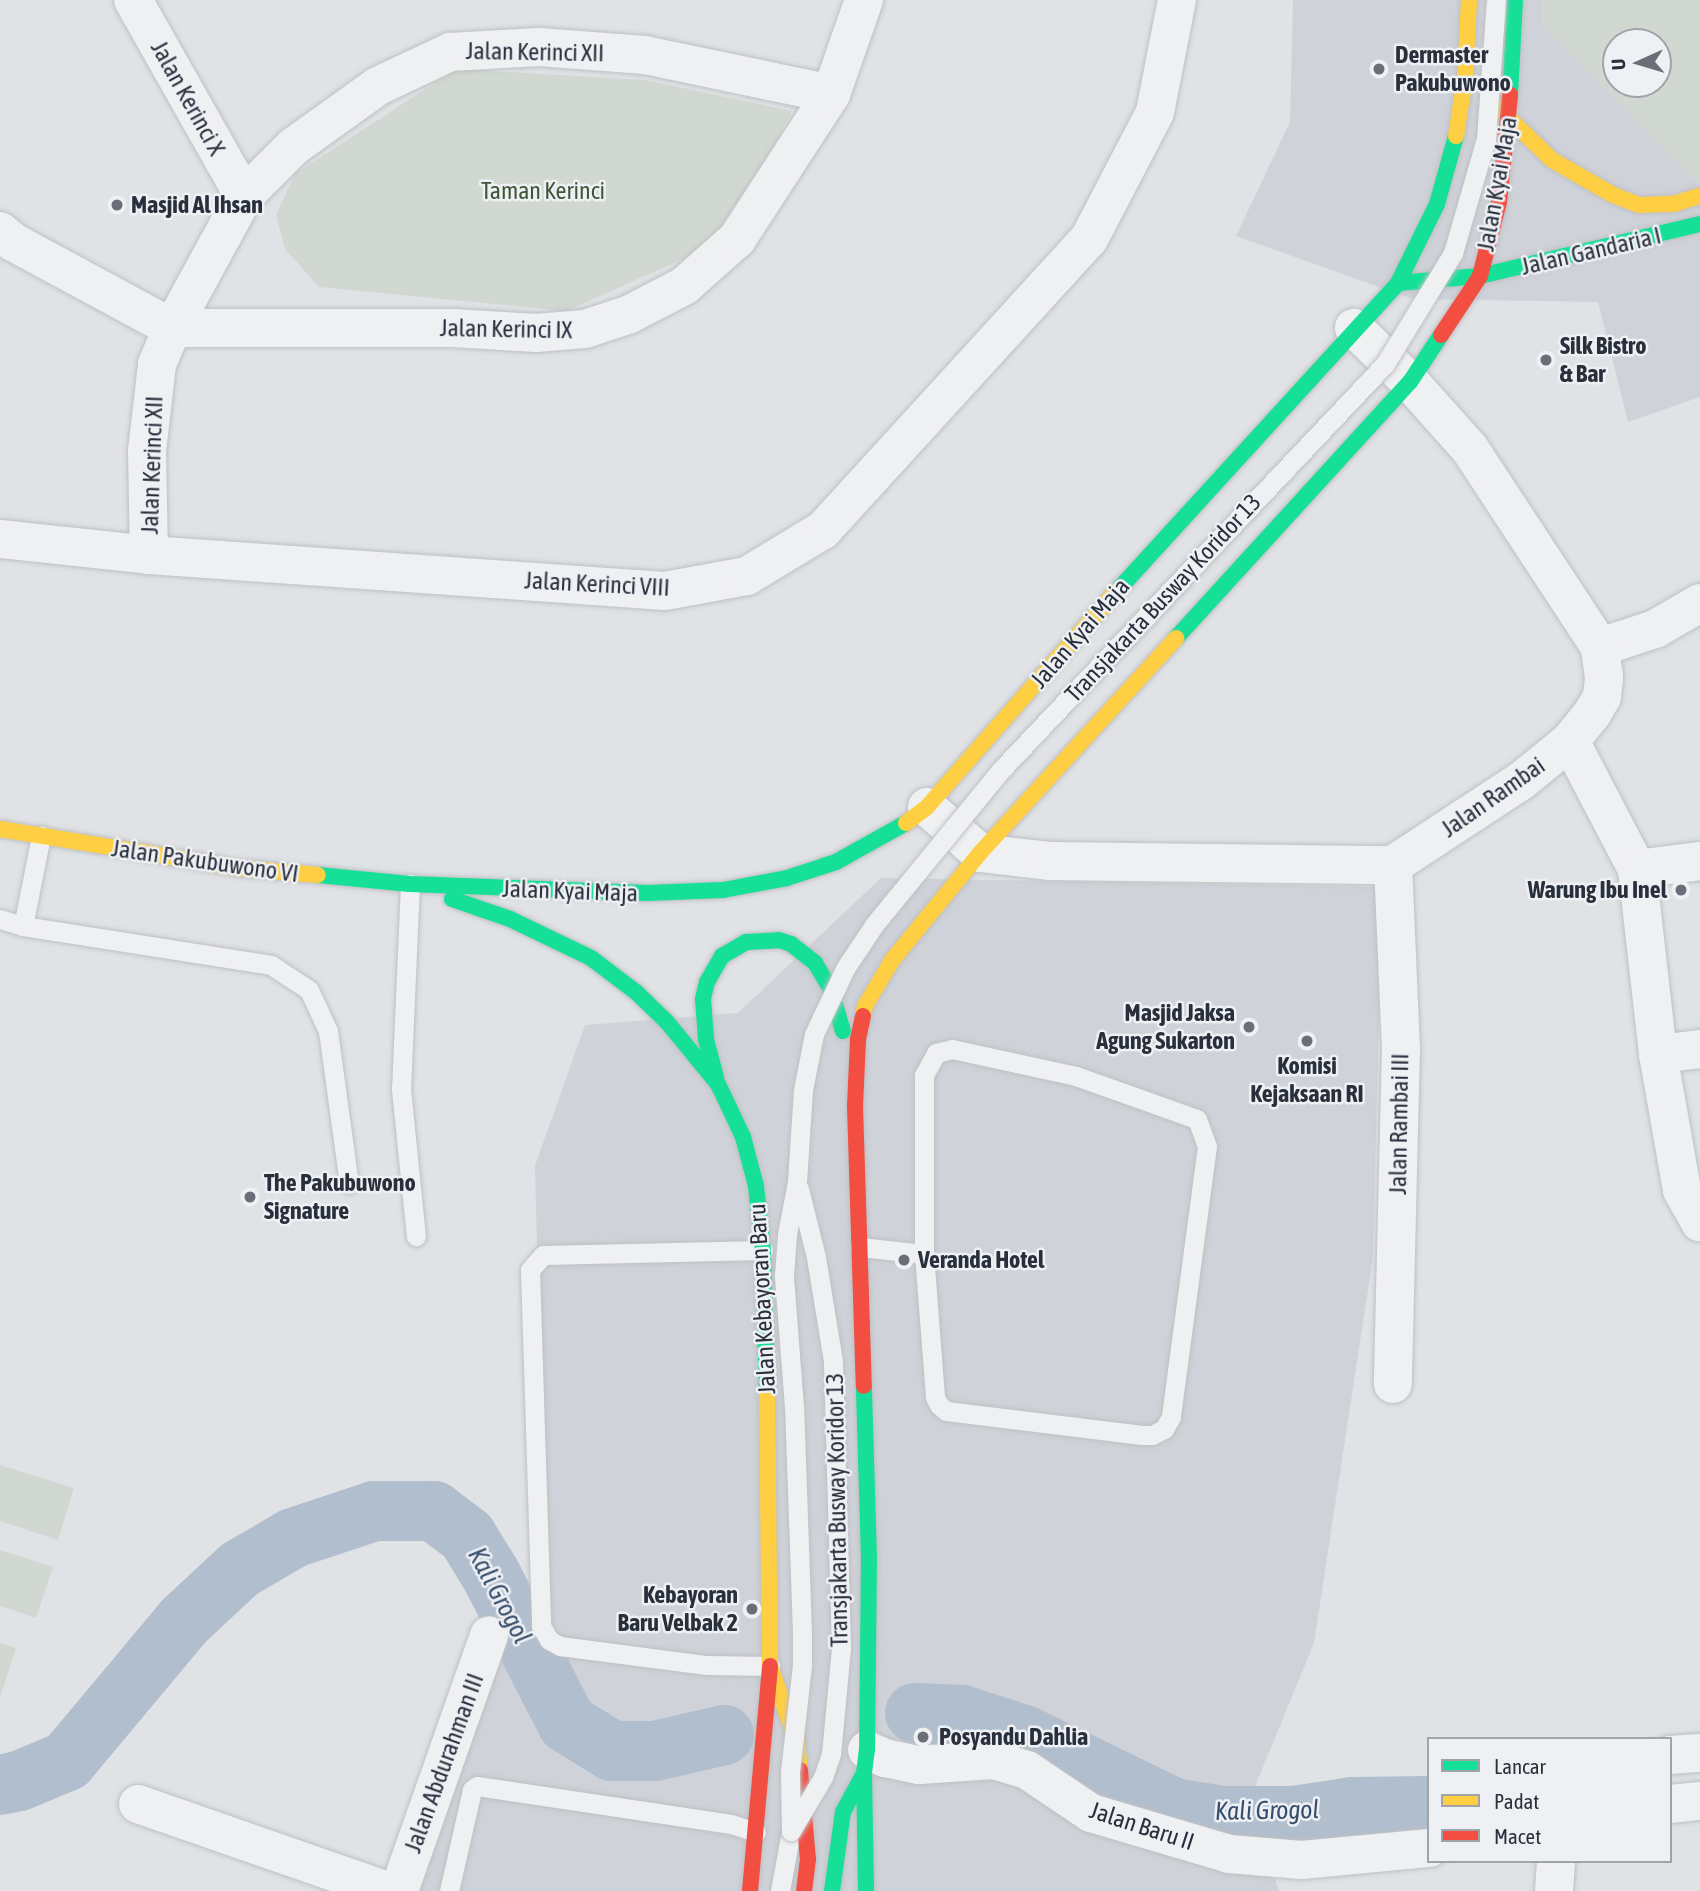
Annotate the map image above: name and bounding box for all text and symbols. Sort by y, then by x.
north arrow [1602,28,1672,98]
street label: Jalan Kerinci X [145,36,231,160]
street label: Jalan Kerinci XII [466,36,604,68]
place label: Dermaster Pakubuwono [1395,41,1511,97]
text: U [1607,58,1629,71]
marker: Dermaster Pakubuwono [1369,59,1389,79]
street label: Jalan Kyai Maja [1471,115,1523,253]
park label: Taman Kerinci [481,177,605,205]
place label: Masjid Al Ihsan [131,191,263,219]
marker: Masjid Al Ihsan [109,197,125,213]
street label: Jalan Gandaria I [1518,221,1664,281]
street label: Jalan Kerinci IX [440,313,572,345]
place label: Silk Bistro & Bar [1560,332,1646,388]
marker: Silk Bistro & Bar [1538,352,1554,368]
street label: Jalan Kerinci XII [135,395,169,535]
street label: Transjakarta Busway Koridor 13 [1059,488,1267,708]
street label: Jalan Kerinci VIII [524,566,670,602]
street label: Jalan Kyai Maja [1025,572,1135,694]
street label: Jalan Rambai [1436,751,1550,843]
street label: Jalan Pakubuwono VI [110,834,300,888]
street label: Jalan Kyai Maja [502,874,638,908]
place label: Warung Ibu Inel [1528,876,1667,904]
marker: Warung Ibu Inel [1673,882,1689,898]
place label: Masjid Jaksa Agung Sukarton [1096,999,1235,1055]
marker: Masjid Jaksa Agung Sukarton [1241,1019,1257,1035]
marker: Komisi Kejaksaan RI [1299,1033,1315,1049]
place label: Komisi Kejaksaan RI [1250,1052,1364,1108]
street label: Jalan Rambai III [1383,1053,1415,1195]
place label: The Pakubuwono Signature [264,1169,416,1225]
marker: The Pakubuwono Signature [242,1189,258,1205]
street label: Jalan Kebayoran Baru [743,1203,781,1395]
place label: Veranda Hotel [918,1246,1044,1274]
marker: Veranda Hotel [896,1252,912,1268]
street label: Transjakarta Busway Koridor 13 [820,1373,854,1647]
water label: Kali Grogol [461,1543,537,1649]
place label: Kebayoran Baru Velbak 2 [618,1581,738,1637]
marker: Kebayoran Baru Velbak 2 [744,1601,760,1617]
street label: Jalan Abdurahman III [398,1669,490,1857]
place label: Posyandu Dahlia [939,1723,1088,1751]
marker: Posyandu Dahlia [913,1727,933,1747]
legend [1427,1737,1672,1863]
text: Lancar [1494,1754,1546,1778]
text: Padat [1494,1789,1539,1813]
water label: Kali Grogol [1215,1794,1319,1828]
street label: Jalan Baru II [1086,1796,1198,1856]
text: Macet [1494,1824,1541,1848]

